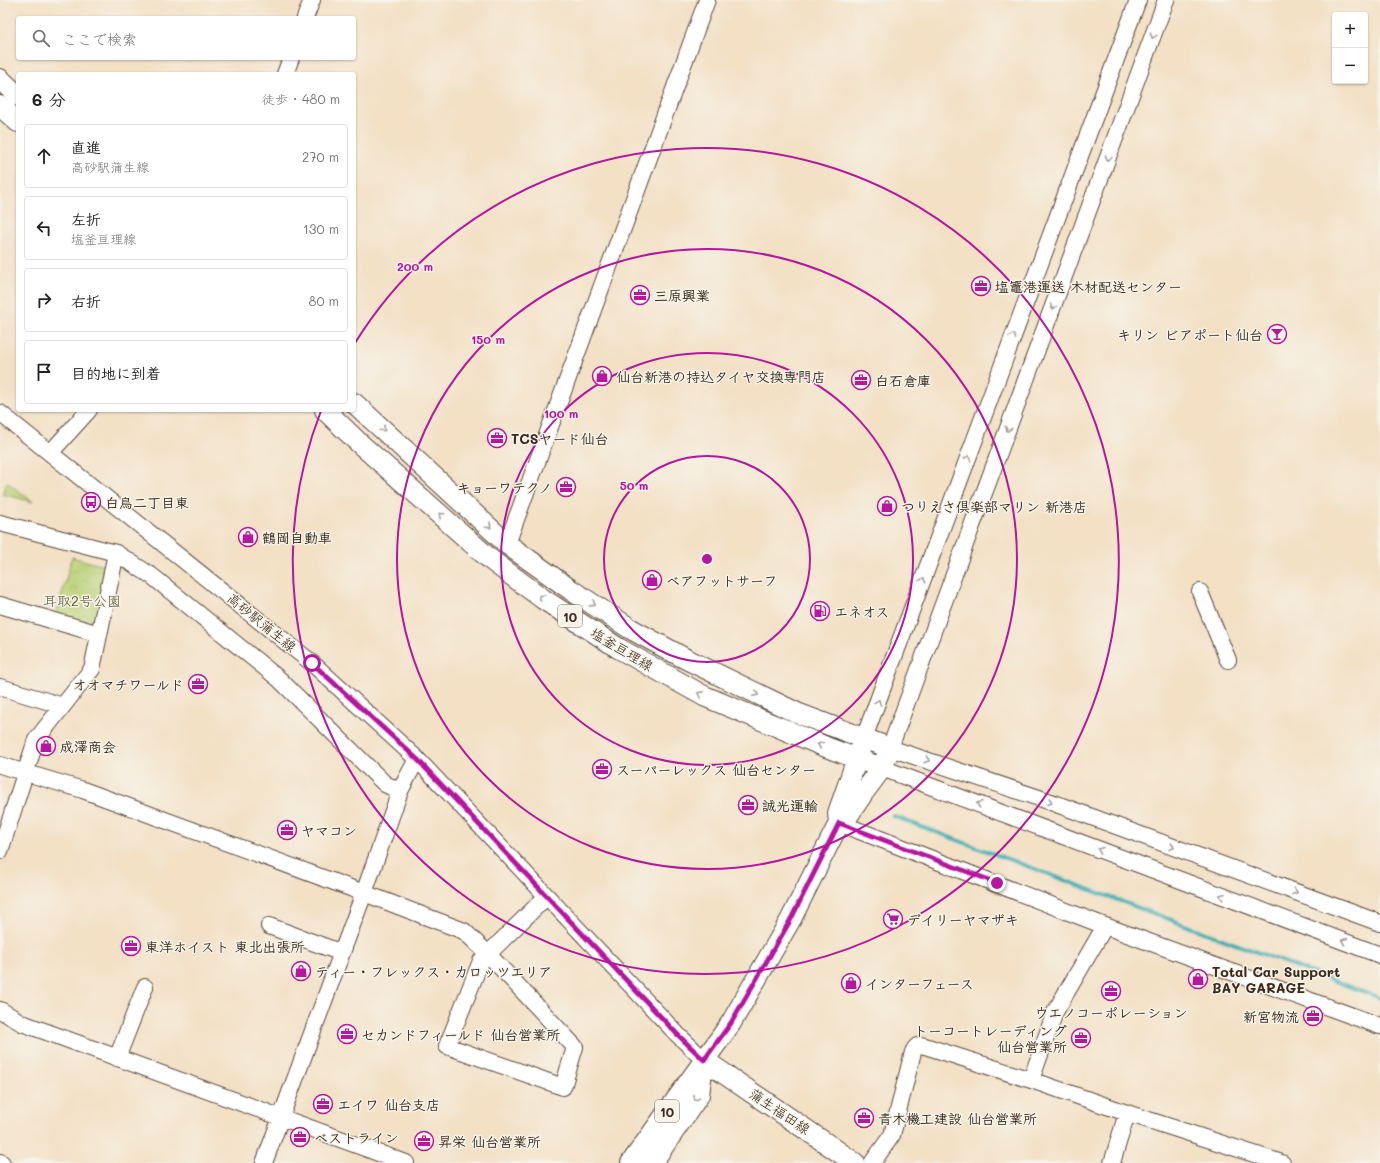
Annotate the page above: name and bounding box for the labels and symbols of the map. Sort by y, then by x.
one-way arrow [1149,33,1157,40]
one-way arrow [1104,155,1112,162]
text: 200 m [397,258,433,274]
office icon: 塩竈港運送 木材配送センター [970,275,992,297]
place label: 塩竈港運送 木材配送センター [995,277,1182,296]
office icon: 三原興業 [629,284,651,306]
place label: 三原興業 [654,286,710,305]
one-way arrow [1049,303,1058,310]
bar icon: キリン ビアポート仙台 [1266,323,1288,345]
place label: キリン ビアポート仙台 [1117,325,1263,344]
text: 150 m [471,331,505,347]
one-way arrow [1009,332,1017,339]
shop icon: 仙台新港の持込タイヤ交換専門店 [591,365,613,387]
place label: 仙台新港の持込タイヤ交換専門店 [616,367,825,386]
office icon: 白石倉庫 [850,369,872,391]
place label: 白石倉庫 [875,371,931,390]
text: 100 m [544,405,578,421]
one-way arrow [378,424,386,432]
one-way arrow [1004,425,1013,432]
office icon: TCSヤード仙台 [486,427,508,449]
place label: TCSヤード仙台 [511,429,608,448]
one-way arrow [964,454,972,461]
office icon: キョーワテクノ [555,476,577,498]
text: 50 m [620,477,648,493]
place label: キョーワテクノ [457,478,552,497]
bus stop icon: 白鳥二丁目東 [80,491,102,513]
place label: 白鳥二丁目東 [105,493,189,512]
shop icon: つりえさ倶楽部マリン 新港店 [876,495,898,517]
place label: つりえさ倶楽部マリン 新港店 [901,497,1087,516]
one-way arrow [438,513,445,520]
one-way arrow [484,522,492,529]
shop icon: 鶴岡自動車 [237,526,259,548]
place label: 鶴岡自動車 [262,528,332,547]
centre of rings [700,552,714,566]
shop icon: ベアフットサーフ [641,569,663,591]
place label: ベアフットサーフ [666,571,777,590]
one-way arrow [918,576,927,583]
street label: 高砂駅蒲生線 [223,588,301,656]
park label: 耳取2号公園 [43,591,121,610]
one-way arrow [539,595,546,602]
one-way arrow [589,599,596,607]
fuel station icon: エネオス [809,600,831,622]
place label: エネオス [834,602,889,621]
road number: 10 [558,605,582,627]
street label: 塩釜亘理線 [587,623,657,675]
route start [303,654,321,672]
office icon: オオマチワールド [187,673,209,695]
place label: オオマチワールド [73,675,184,694]
one-way arrow [751,689,759,697]
one-way arrow [697,691,704,699]
one-way arrow [873,698,882,705]
shop icon: 成澤商会 [35,735,57,757]
place label: 成澤商会 [60,737,116,756]
one-way arrow [816,741,823,749]
one-way arrow [924,755,931,764]
office icon: スーパーレックス 仙台センター [591,758,613,780]
place label: スーパーレックス 仙台センター [616,760,816,779]
office icon: 誠光運輸 [737,794,759,816]
place label: 誠光運輸 [762,796,818,815]
one-way arrow [1047,798,1054,806]
one-way arrow [975,800,982,808]
office icon: ヤマコン [276,819,298,841]
place label: ヤマコン [301,821,357,840]
one-way arrow [1169,842,1176,851]
one-way arrow [1097,846,1104,854]
route end [988,874,1006,892]
one-way arrow [1291,887,1298,895]
one-way arrow [1218,892,1225,900]
supermarket icon: デイリーヤマザキ [882,908,904,930]
place label: デイリーヤマザキ [907,910,1019,929]
office icon: 東洋ホイスト 東北出張所 [120,935,142,957]
place label: 東洋ホイスト 東北出張所 [145,937,305,956]
one-way arrow [1340,938,1347,946]
shop icon: ティー・フレックス・カロッツエリア [290,960,312,982]
place label: ティー・フレックス・カロッツエリア [315,962,552,981]
place label: Total Car Support BAY GARAGE [1212,962,1340,997]
shop icon: Total Car Support BAY GARAGE [1187,968,1209,990]
shop icon: インターフェース [840,972,862,994]
place label: インターフェース [865,974,974,993]
office icon: ウエノコーポレーション [1100,980,1122,1002]
place label: ウエノコーポレーション [1034,1003,1188,1022]
office icon: 新宮物流 [1302,1005,1324,1027]
place label: 新宮物流 [1243,1007,1299,1026]
place label: トーコートレーディング 仙台営業所 [914,1021,1067,1056]
office icon: セカンドフィールド 仙台営業所 [336,1023,358,1045]
place label: セカンドフィールド 仙台営業所 [361,1025,560,1044]
office icon: トーコートレーディング 仙台営業所 [1070,1027,1092,1049]
street label: 蒲生福田線 [746,1084,814,1138]
office icon: エイワ 仙台支店 [312,1093,334,1115]
one-way arrow [693,1094,701,1101]
place label: エイワ 仙台支店 [337,1095,440,1114]
road number: 10 [655,1100,679,1122]
office icon: 青木機工建設 仙台営業所 [853,1107,875,1129]
place label: 青木機工建設 仙台営業所 [878,1109,1037,1128]
office icon: ベストライン [289,1126,311,1148]
place label: ベストライン [314,1128,399,1147]
office icon: 昇栄 仙台営業所 [413,1130,435,1152]
place label: 昇栄 仙台営業所 [438,1132,541,1151]

